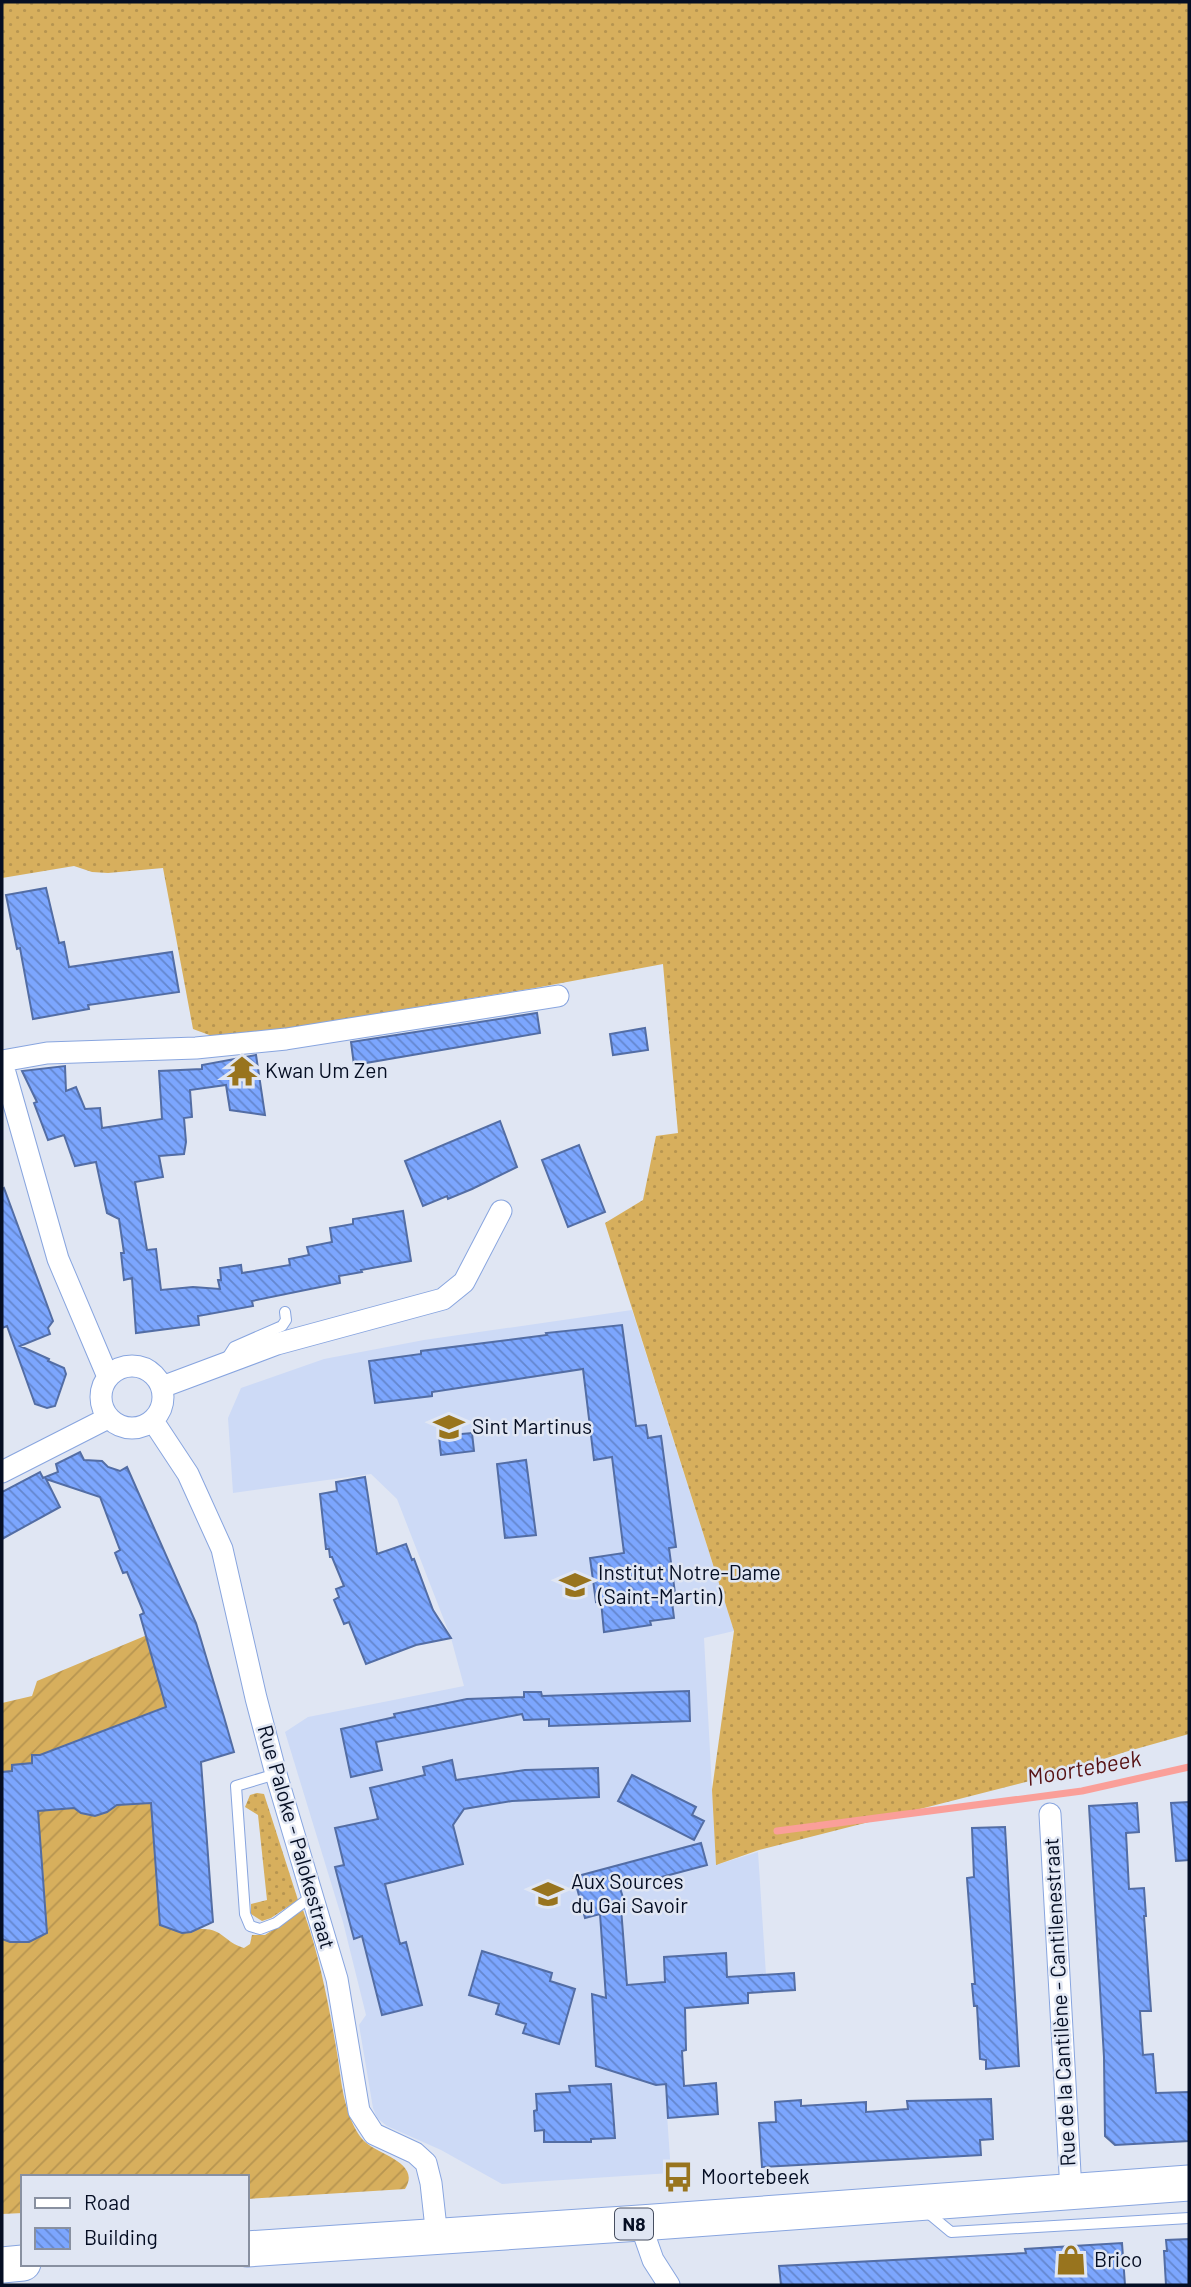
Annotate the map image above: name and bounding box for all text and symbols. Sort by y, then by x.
temple icon: Kwan Um Zen [225,1054,259,1088]
place label: Kwan Um Zen [265,1057,388,1082]
school or university icon: Sint Martinus [432,1410,466,1444]
place label: Sint Martinus [472,1413,592,1438]
place label: Institut Notre-Dame (Saint-Martin) [597,1559,781,1608]
school or university icon: Institut Notre-Dame (Saint-Martin) [558,1568,592,1602]
street label: Rue Paloke - Palokestraat [253,1722,341,1951]
water label: Moortebeek [1025,1743,1143,1791]
street label: Rue de la Cantilène - Cantilenestraat [1037,1837,1080,2167]
place label: Aux Sources du Gai Savoir [571,1868,688,1917]
school or university icon: Aux Sources du Gai Savoir [531,1877,565,1911]
bus stop icon: Moortebeek [661,2160,695,2194]
place label: Moortebeek [701,2163,810,2188]
legend [21,2175,248,2266]
text: Road [84,2189,130,2214]
road number: N8 [615,2208,653,2240]
text: Building [84,2224,158,2249]
shop icon: Brico [1054,2243,1088,2277]
place label: Brico [1094,2246,1142,2271]

